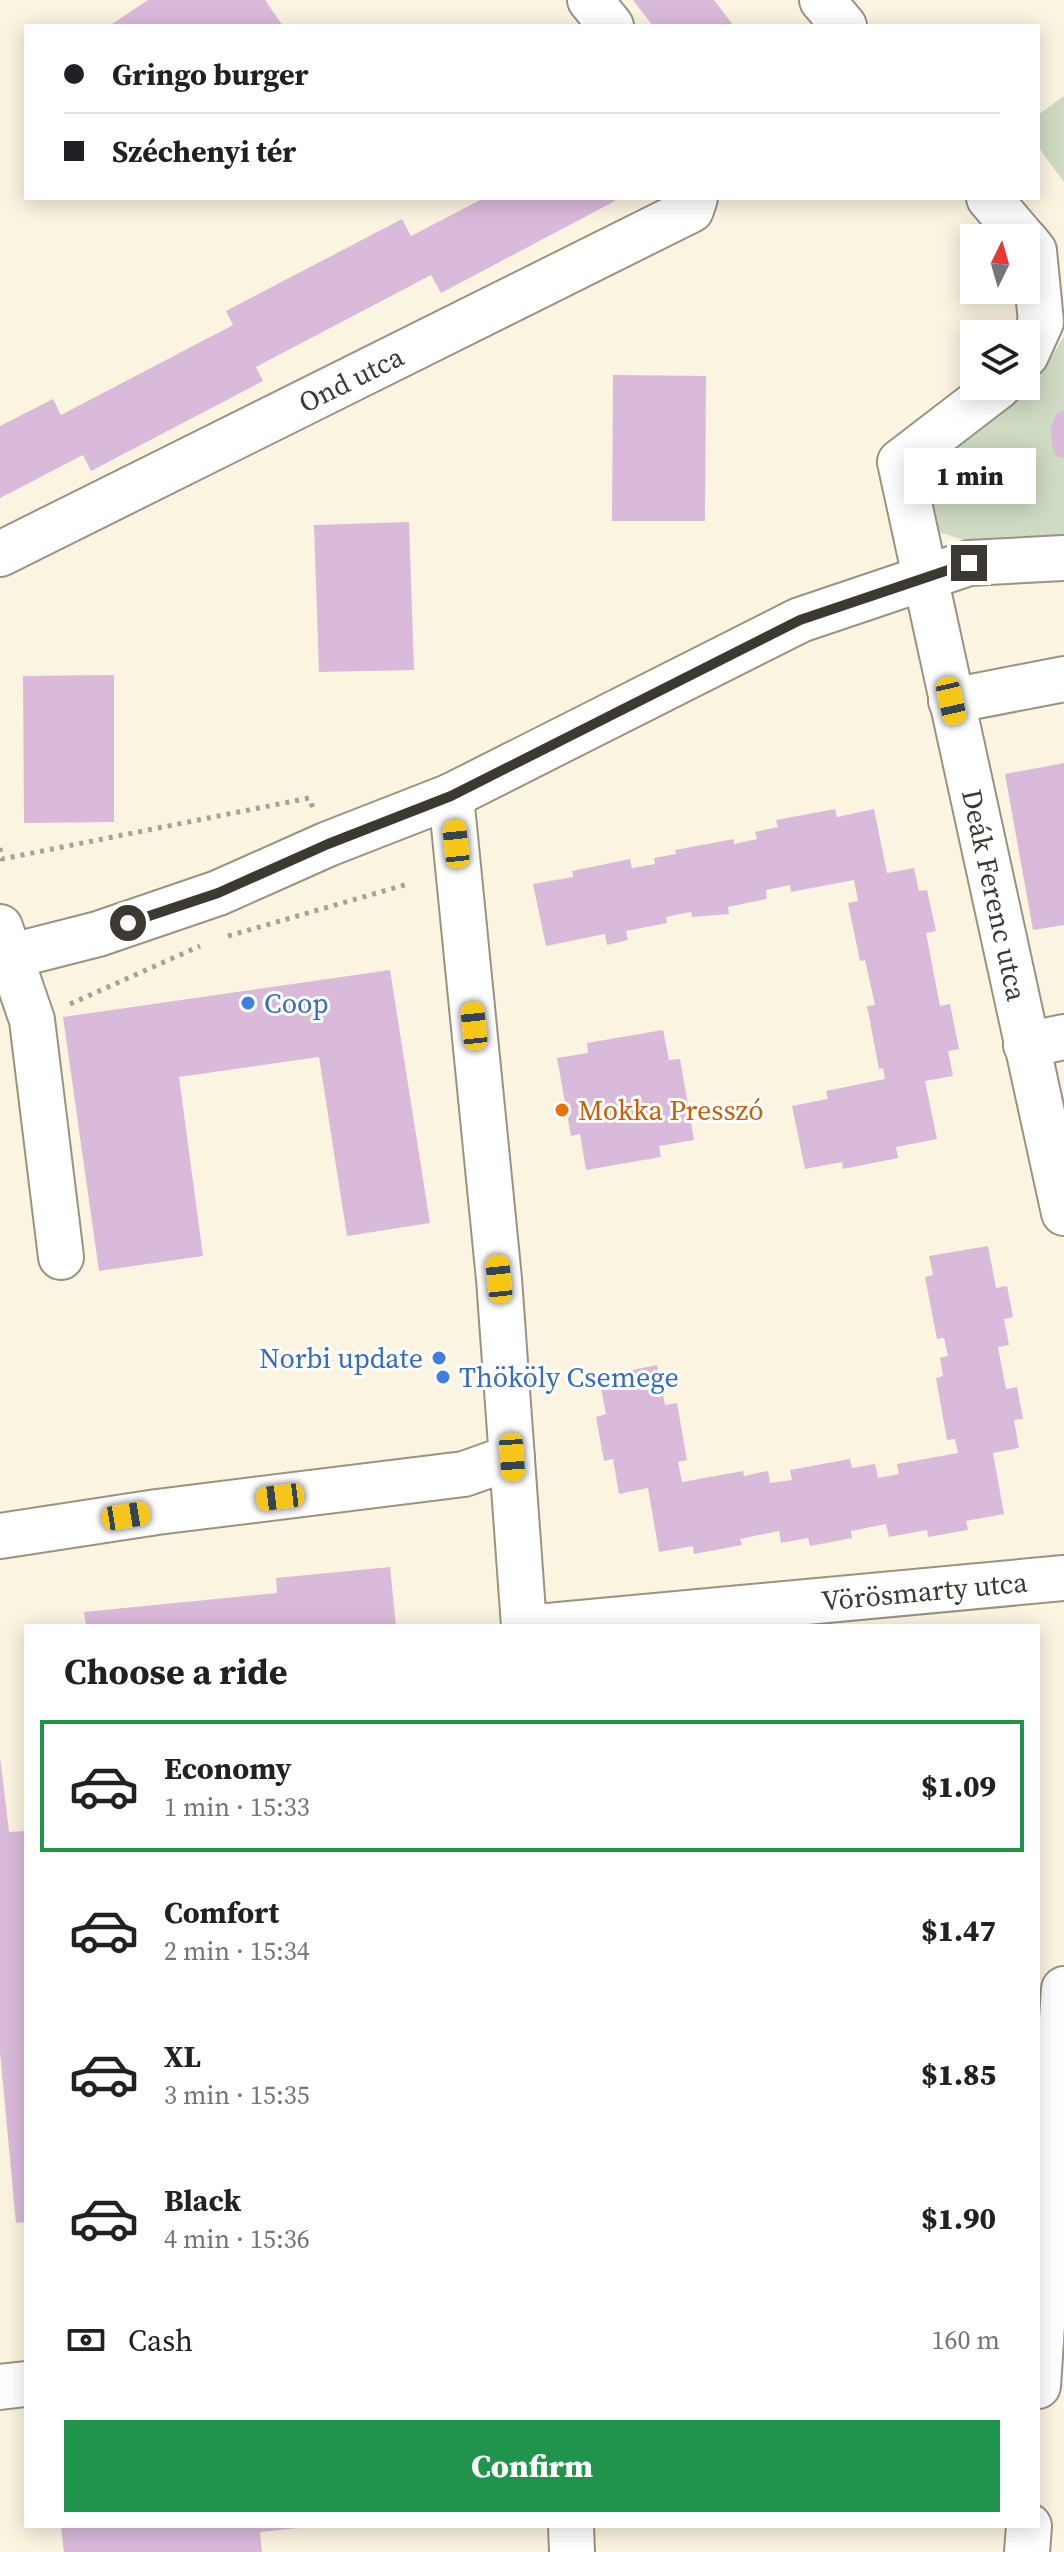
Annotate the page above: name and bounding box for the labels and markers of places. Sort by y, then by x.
place label: Coop [264,984,328,1022]
marker: Coop [239,994,257,1012]
place label: Mokka Presszó [578,1091,764,1129]
marker: Mokka Presszó [553,1101,571,1119]
place label: Norbi update [259,1339,423,1377]
marker: Norbi update [430,1349,448,1367]
place label: Thököly Csemege [459,1358,679,1396]
marker: Thököly Csemege [434,1368,452,1386]

